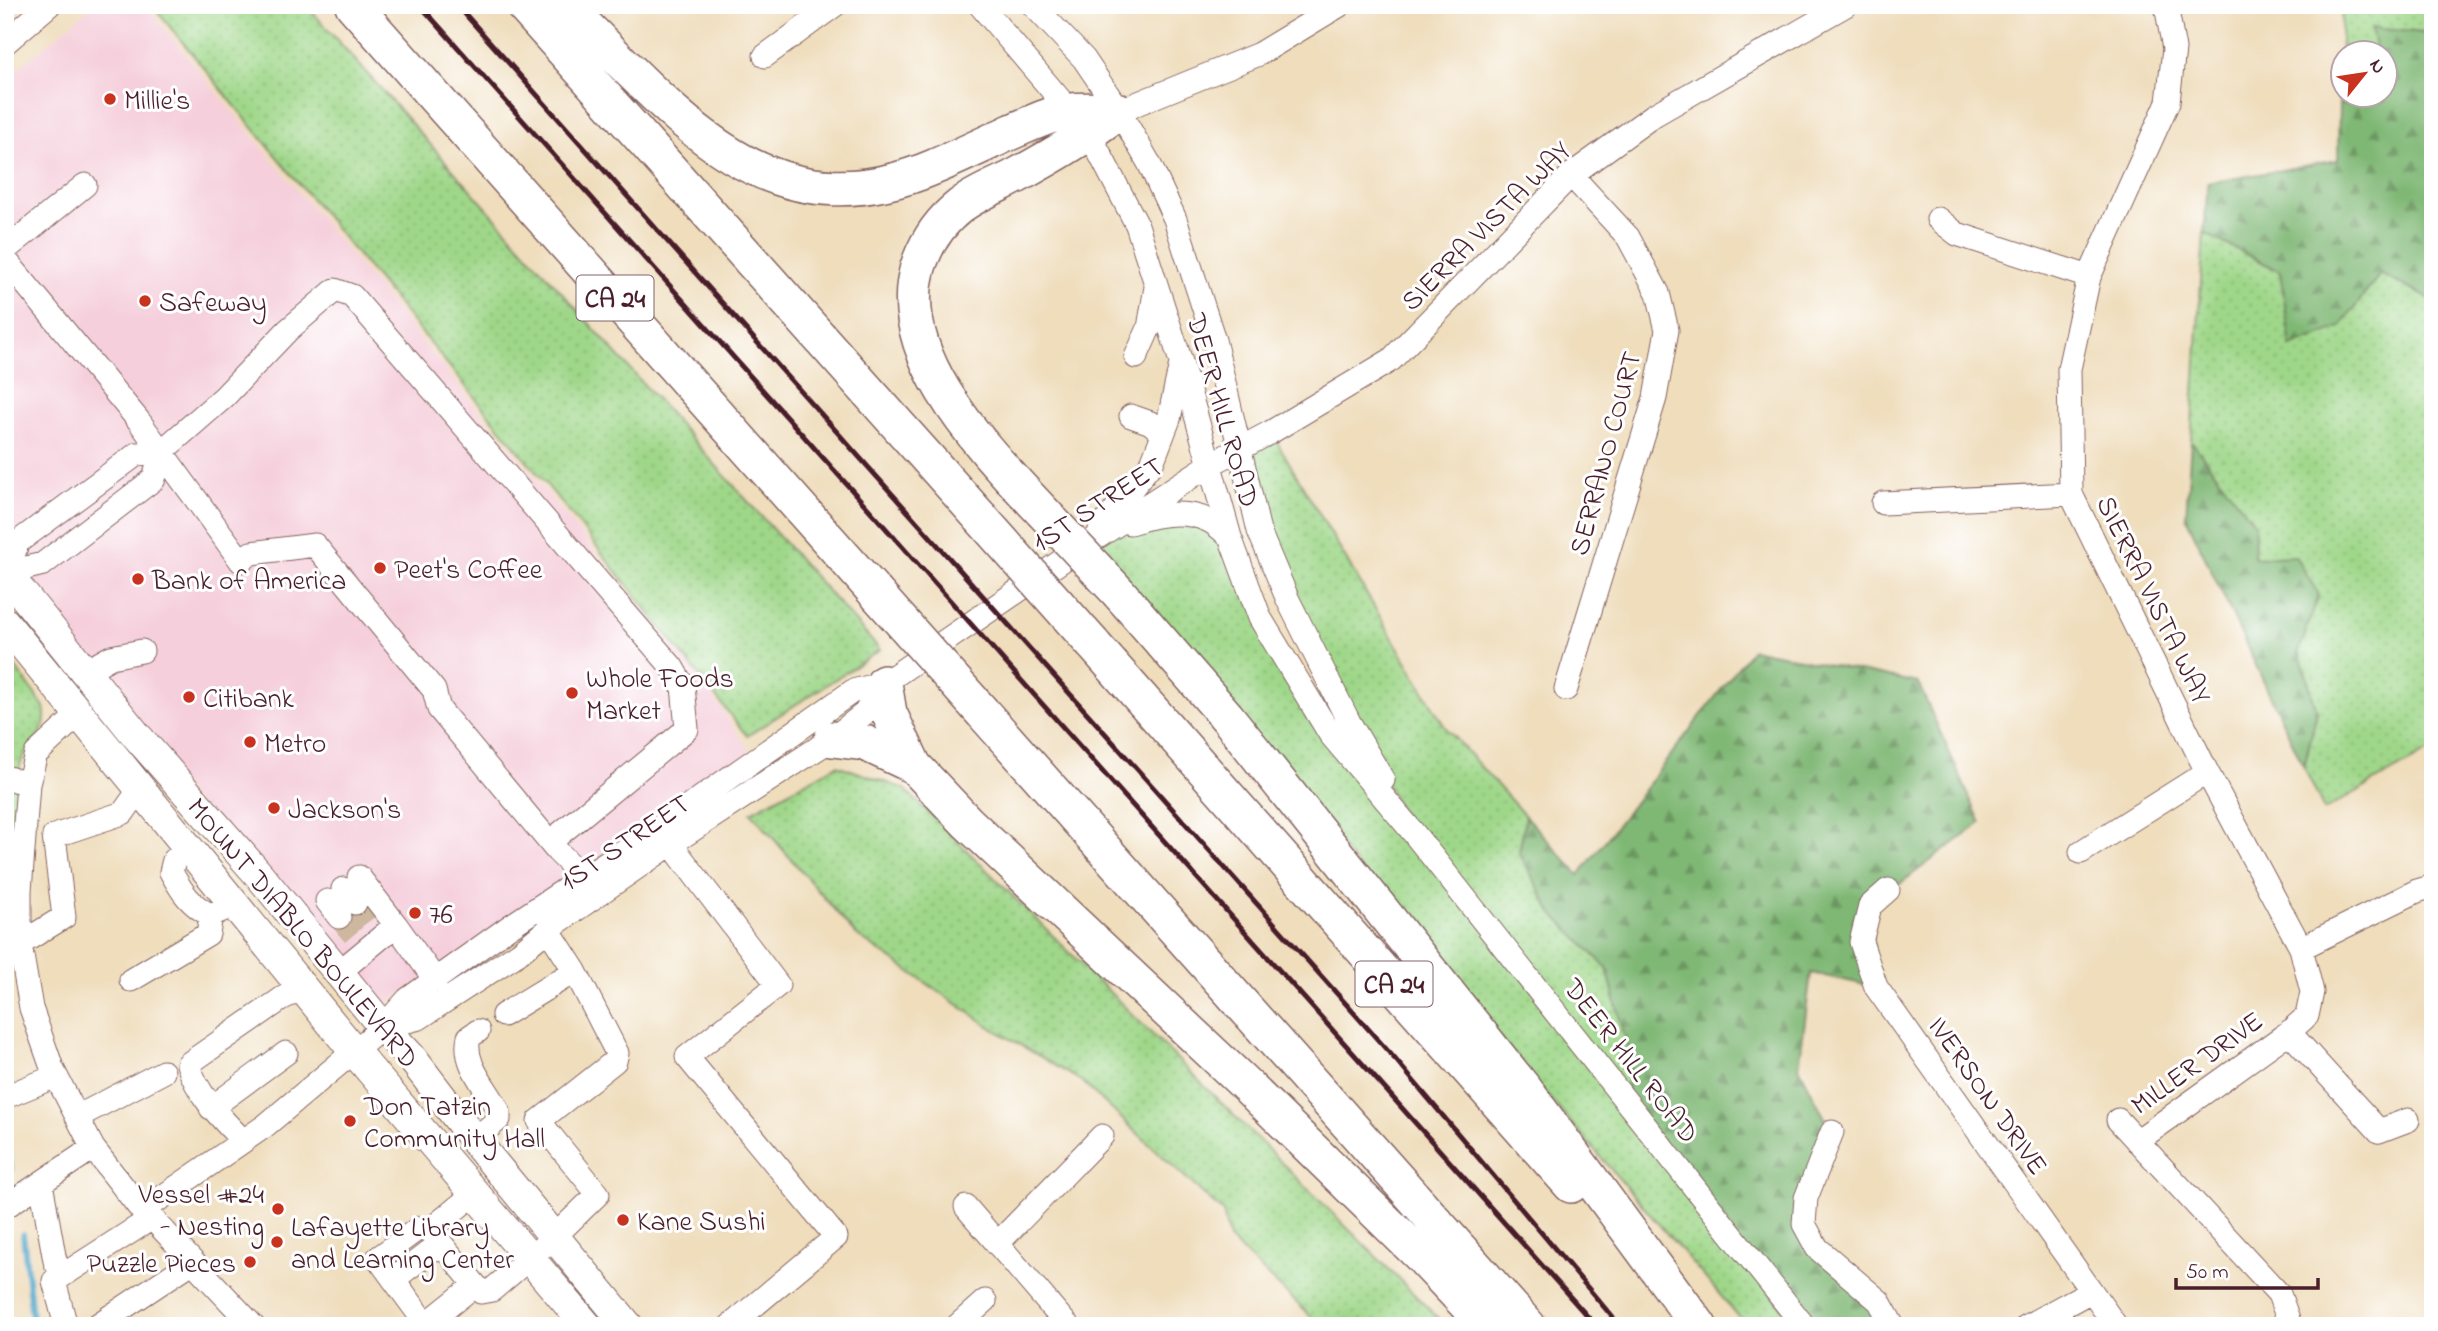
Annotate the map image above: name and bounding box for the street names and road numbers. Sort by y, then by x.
street label: SIERRA VISTA WAY [1393,133,1582,322]
road number: CA 24 [576,276,654,320]
street label: DEER HILL ROAD [1173,308,1268,513]
street label: SERRANO COURT [1560,347,1654,560]
street label: 1ST STREET [1025,448,1173,564]
street label: SIERRA VISTA WAY [2084,490,2220,711]
street label: 1ST STREET [553,785,699,903]
street label: MOUNT DIABLO BOULEVARD [175,790,427,1079]
road number: CA 24 [1356,962,1432,1007]
street label: DEER HILL ROAD [1551,970,1707,1153]
street label: MILLER DRIVE [2123,1003,2273,1127]
street label: IVERSON DRIVE [1916,1009,2056,1185]

